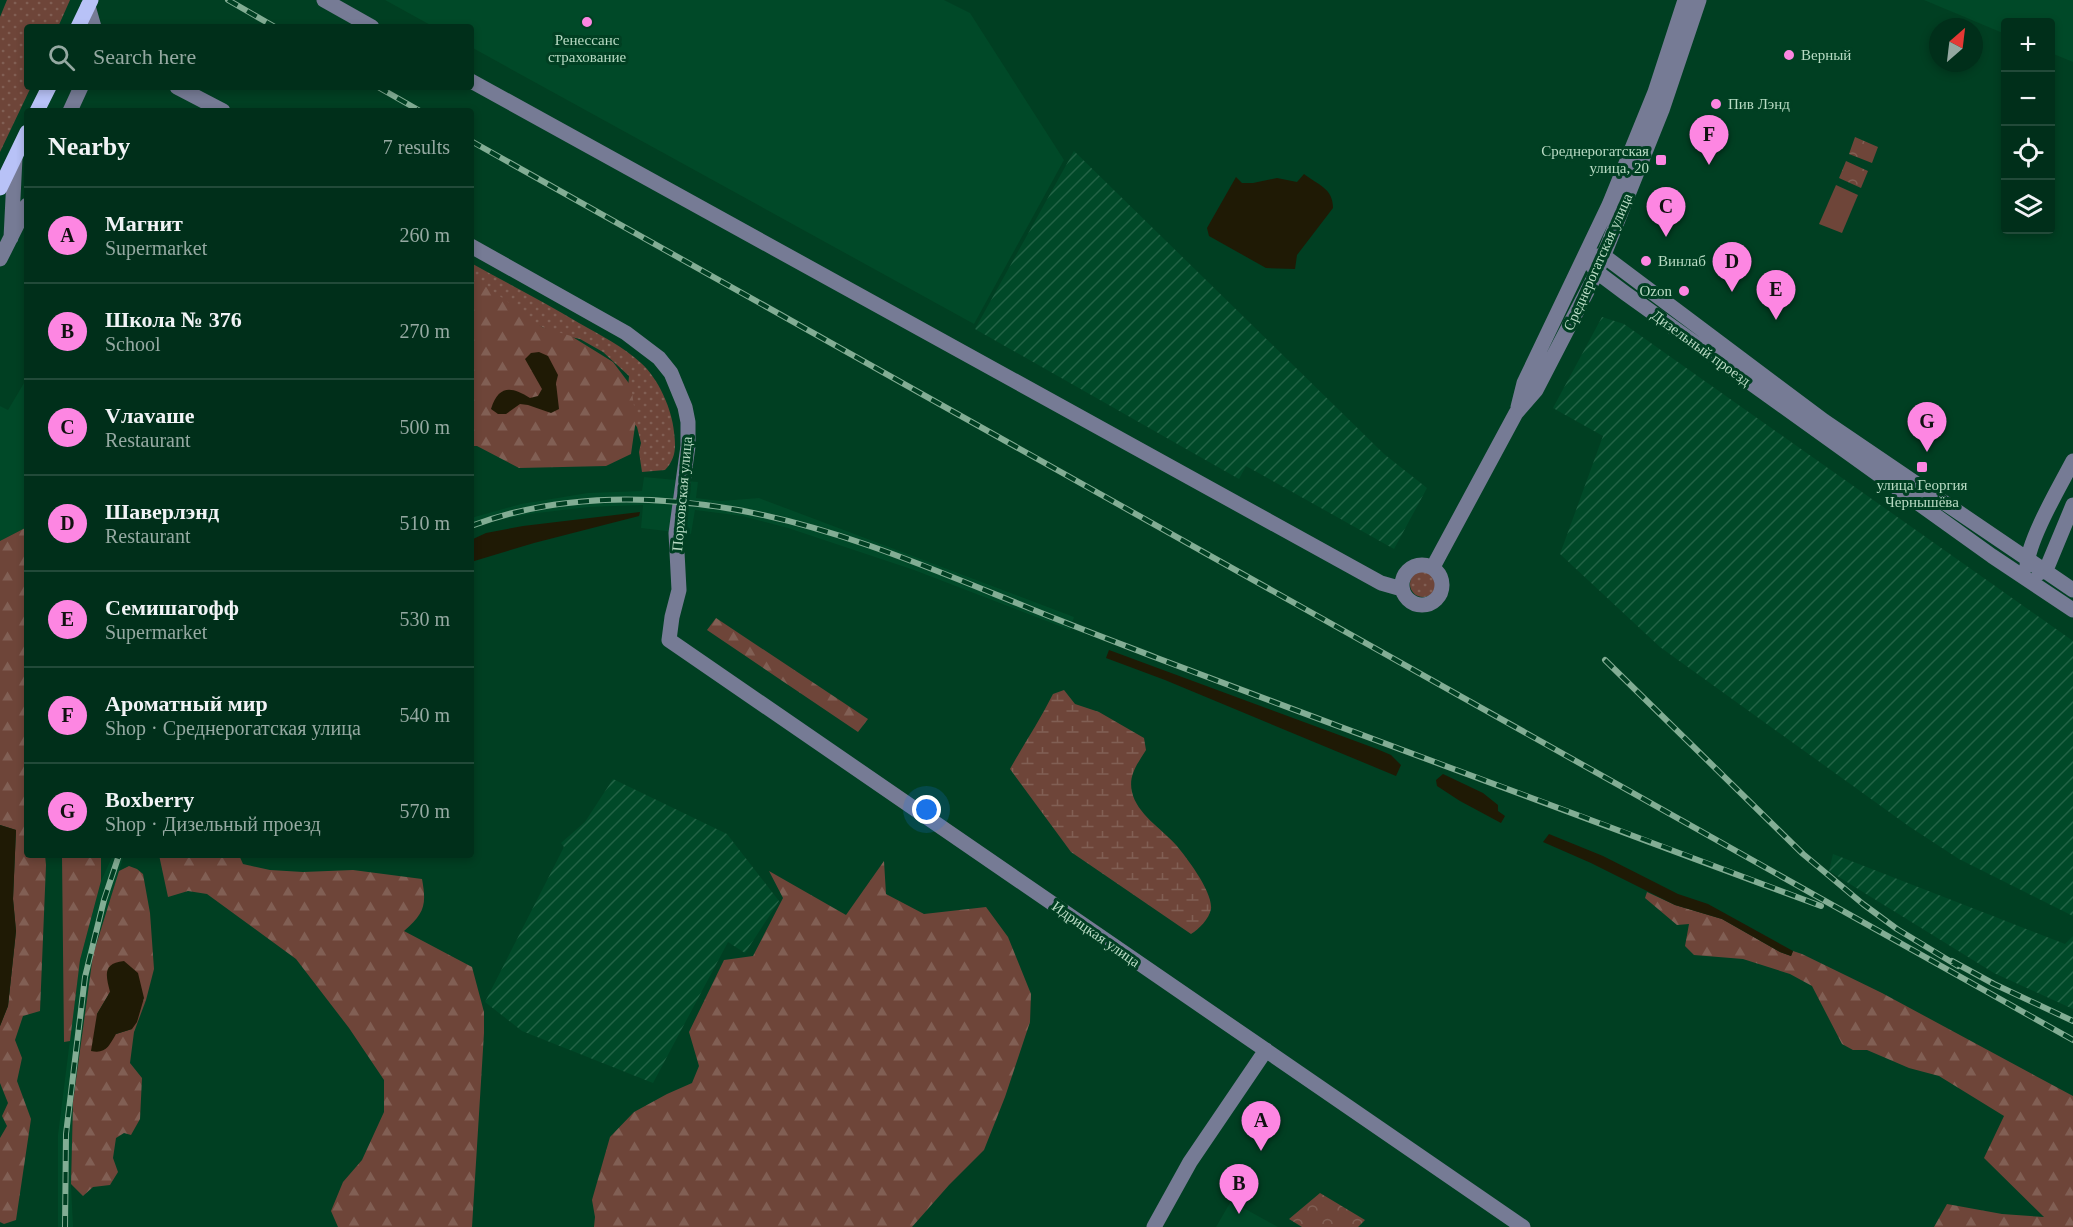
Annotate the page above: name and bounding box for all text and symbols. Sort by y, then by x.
marker: Ренессанс страхование [580,15,594,29]
north arrow [1929,18,1983,72]
map controls [2001,18,2055,234]
button: + [2001,18,2055,72]
search box [24,24,474,90]
place label: Ренессанс страхование [548,32,626,65]
icon: search [45,41,78,74]
text: Search here [93,44,196,69]
place label: Верный [1801,47,1851,63]
marker: Верный [1782,48,1796,62]
button: − [2001,72,2055,126]
place label: Пив Лэнд [1728,96,1790,112]
marker: Пив Лэнд [1709,97,1723,111]
pin: F [1690,116,1728,165]
button: locate [2001,126,2055,180]
text: Nearby [48,132,130,161]
text: 7 results [383,136,450,158]
place label: Среднерогатская улица, 20 [1541,143,1649,176]
marker: Среднерогатская улица, 20 [1654,153,1668,167]
button: layers [2001,180,2055,234]
pin: C [1646,188,1686,237]
street label: Среднерогатская улица [1560,191,1636,333]
text: Магнит [105,211,183,236]
text: A [60,224,75,246]
text: 260 m [399,224,450,246]
text: Supermarket [105,237,207,259]
pin: D [1712,242,1752,292]
place label: Винлаб [1658,253,1706,269]
marker: Винлаб [1639,254,1653,268]
pin: E [1756,270,1796,320]
place label: Ozon [1640,283,1672,299]
marker: Ozon [1677,284,1691,298]
text: Школа № 376 [105,307,242,332]
street label: Дизельный проезд [1648,307,1754,389]
text: B [61,320,74,342]
text: 270 m [399,320,450,342]
text: School [105,333,161,355]
pin: G [1908,402,1946,452]
text: Vлаvаше [105,403,195,428]
text: C [60,416,75,438]
text: 500 m [399,416,450,438]
text: Restaurant [105,429,191,451]
street label: Порховская улица [669,436,695,552]
marker: улица Георгия Чернышёва [1915,460,1929,474]
place label: улица Георгия Чернышёва [1876,477,1968,510]
text: Шаверлэнд [105,499,219,524]
text: D [60,512,75,534]
text: 510 m [399,512,450,534]
text: Restaurant [105,525,191,547]
text: Семишагофф [105,595,239,620]
text: E [61,608,74,630]
text: 530 m [399,608,450,630]
text: Supermarket [105,621,207,643]
text: Ароматный мир [105,691,268,716]
text: F [61,704,74,726]
text: 540 m [399,704,450,726]
text: Shop · Среднерогатская улица [105,717,361,739]
text: Boxberry [105,787,194,812]
your location [912,795,941,824]
text: G [60,800,75,822]
text: 570 m [399,800,450,822]
text: Shop · Дизельный проезд [105,813,321,835]
street label: Идрицкая улица [1049,898,1143,970]
pin: A [1242,1102,1280,1151]
pin: B [1220,1164,1258,1214]

